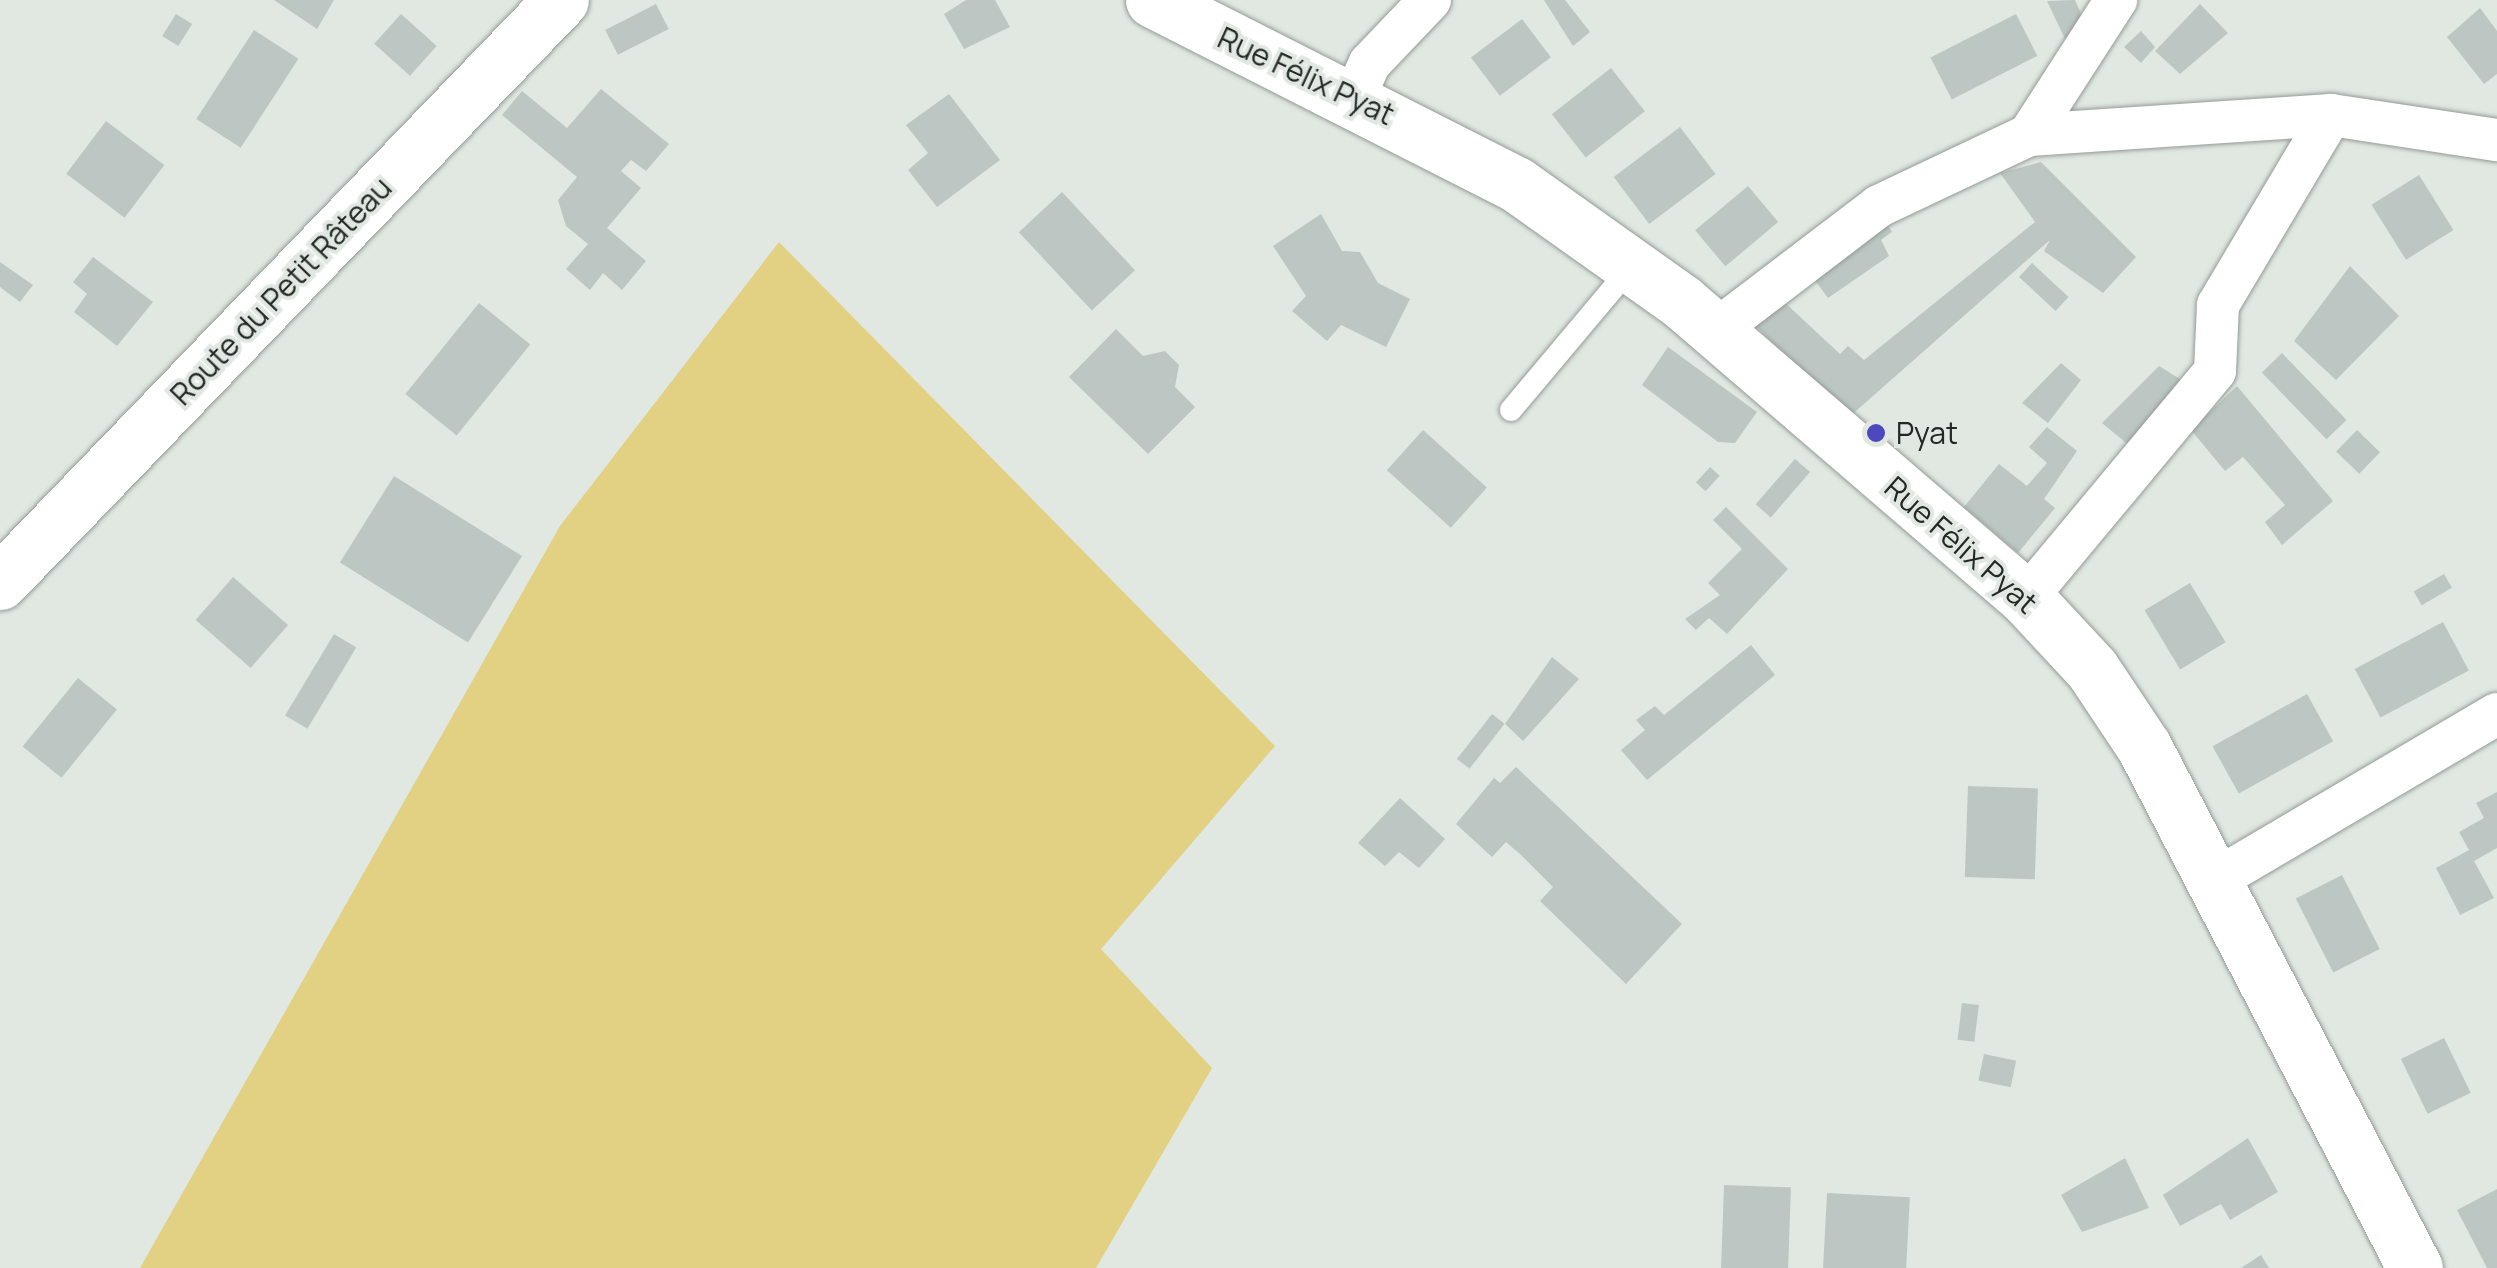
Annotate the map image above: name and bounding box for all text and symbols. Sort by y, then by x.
street label: Rue Félix Pyat [1212,20,1400,132]
street label: Route du Petit Râteau [163,170,399,412]
place label: Pyat [1896,415,1958,451]
marker: Pyat [1865,422,1887,444]
street label: Rue Félix Pyat [1877,469,2045,621]

